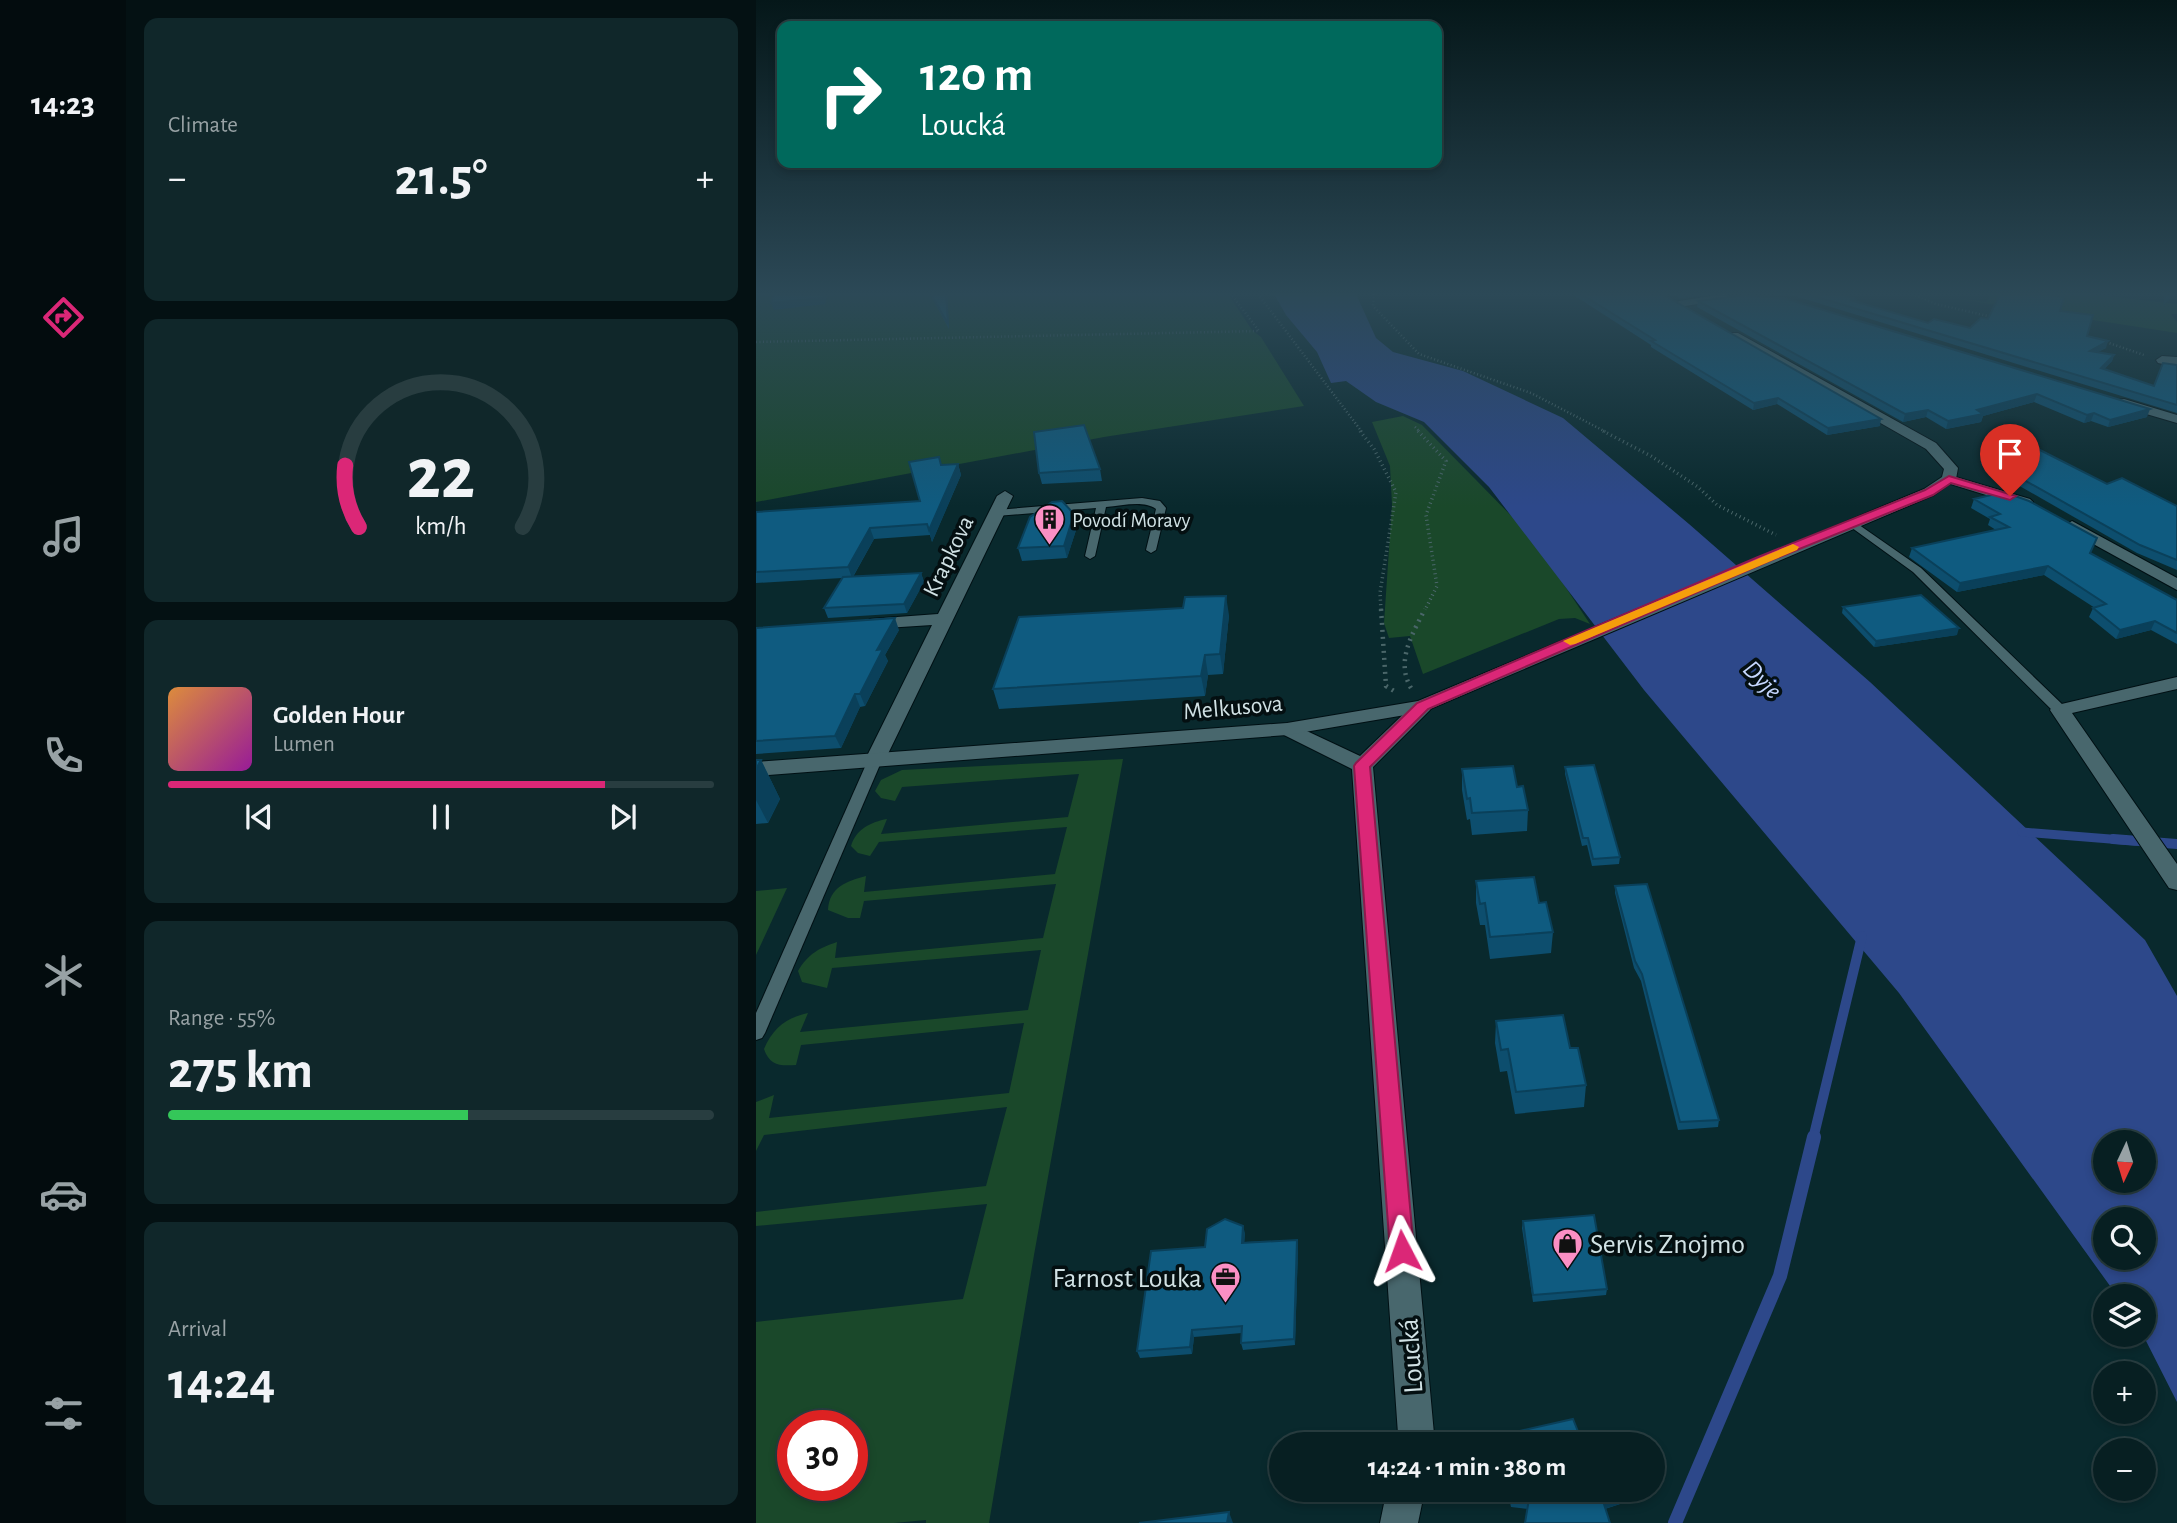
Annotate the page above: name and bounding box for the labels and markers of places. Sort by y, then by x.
pin [1980,424,2040,496]
building icon: Povodí Moravy [1032,503,1066,547]
place label: Povodí Moravy [1072,510,1191,531]
shop icon: Servis Znojmo [1550,1226,1584,1270]
place label: Servis Znojmo [1590,1231,1745,1259]
office icon: Farnost Louka [1208,1260,1242,1304]
place label: Farnost Louka [1052,1265,1202,1293]

